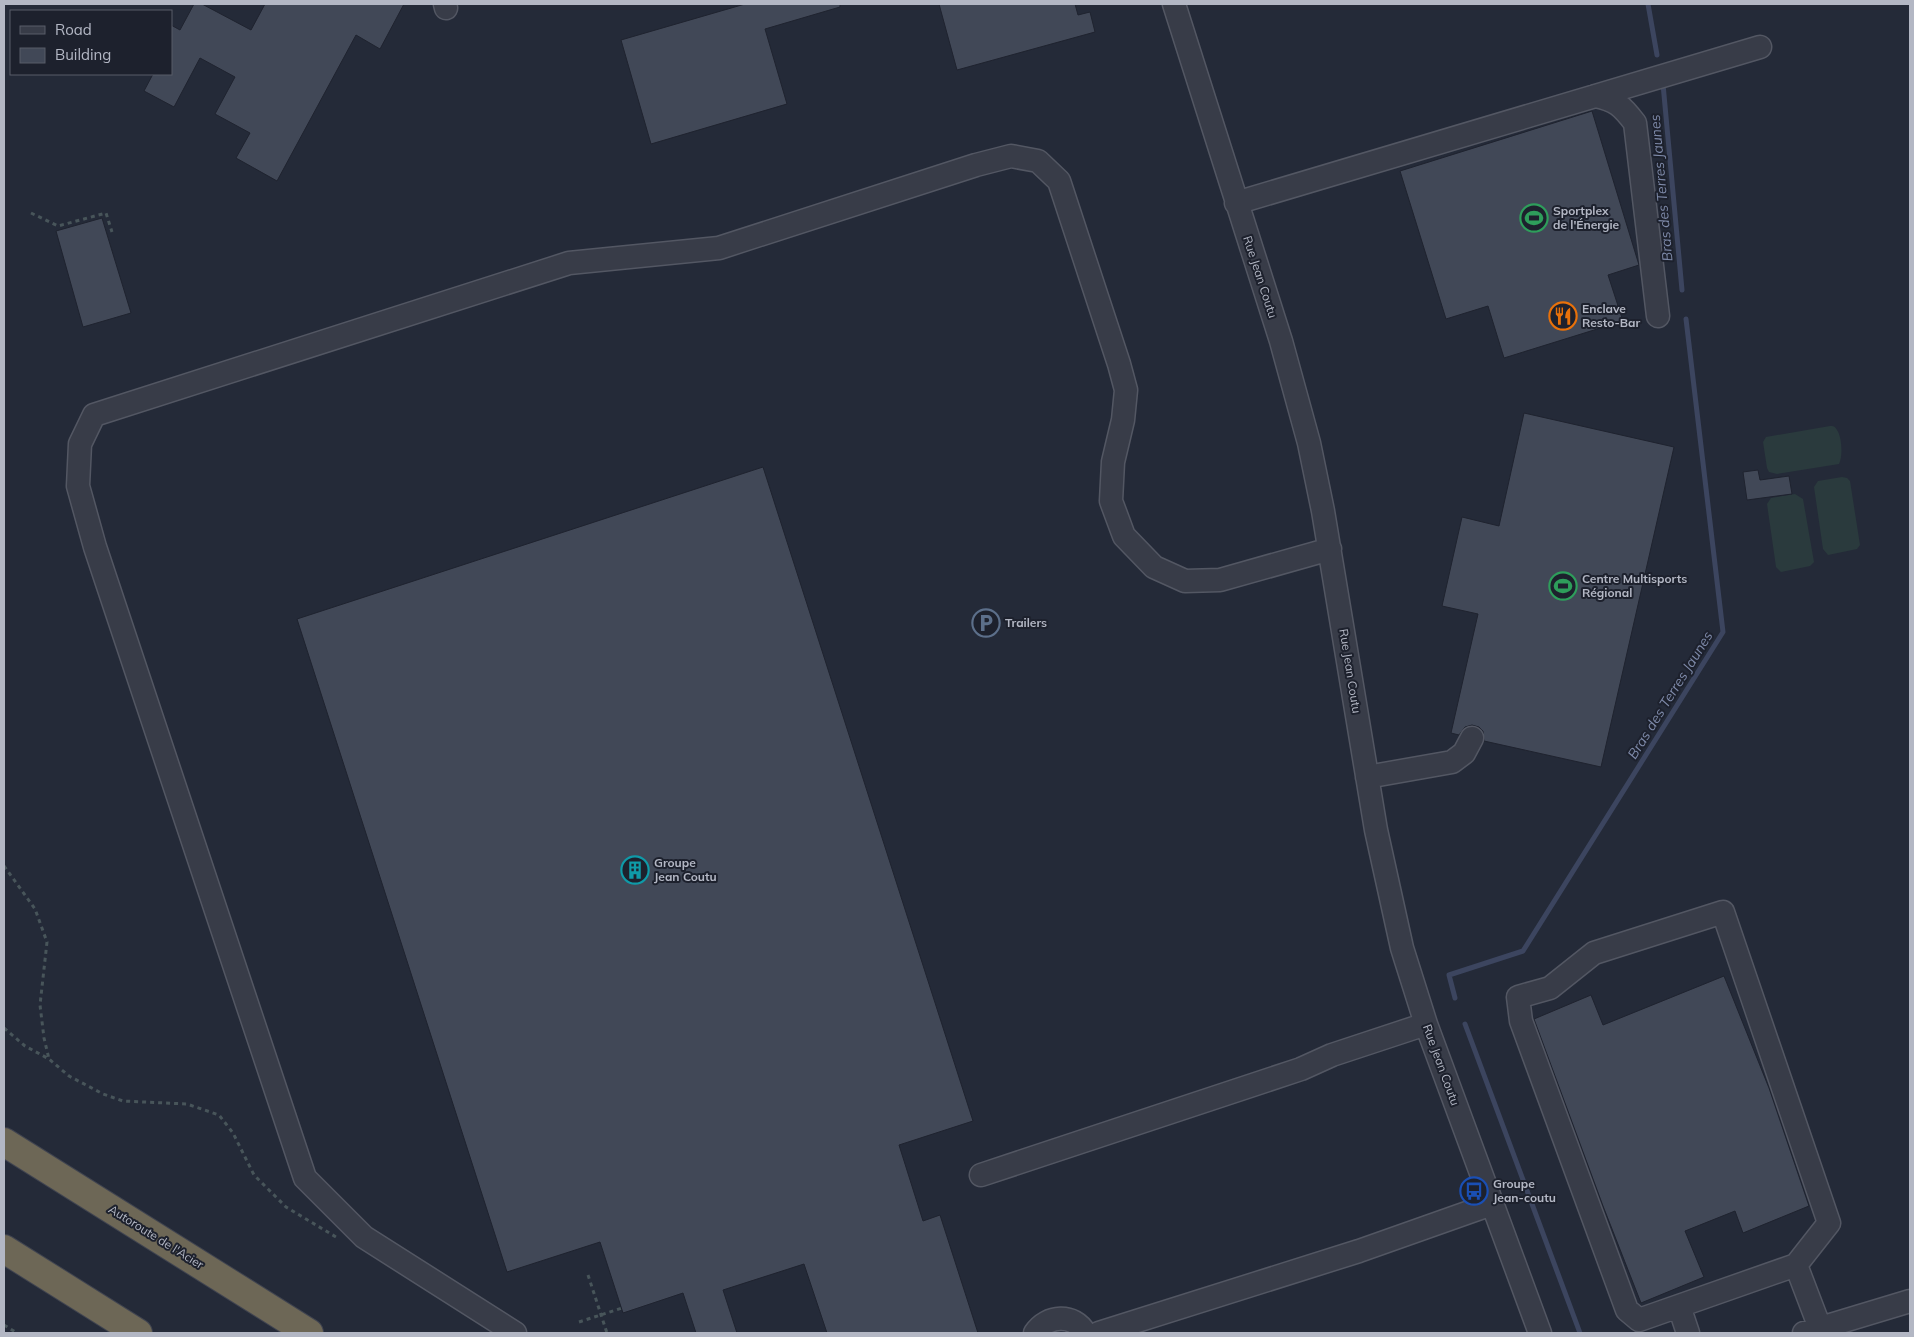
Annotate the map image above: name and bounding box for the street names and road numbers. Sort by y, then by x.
street label: Rue Jean Coutu [1240,234,1281,320]
street label: Rue Jean Coutu [1336,628,1365,714]
street label: Rue Jean Coutu [1420,1022,1463,1108]
street label: Autoroute de l'Acier [106,1201,207,1272]

